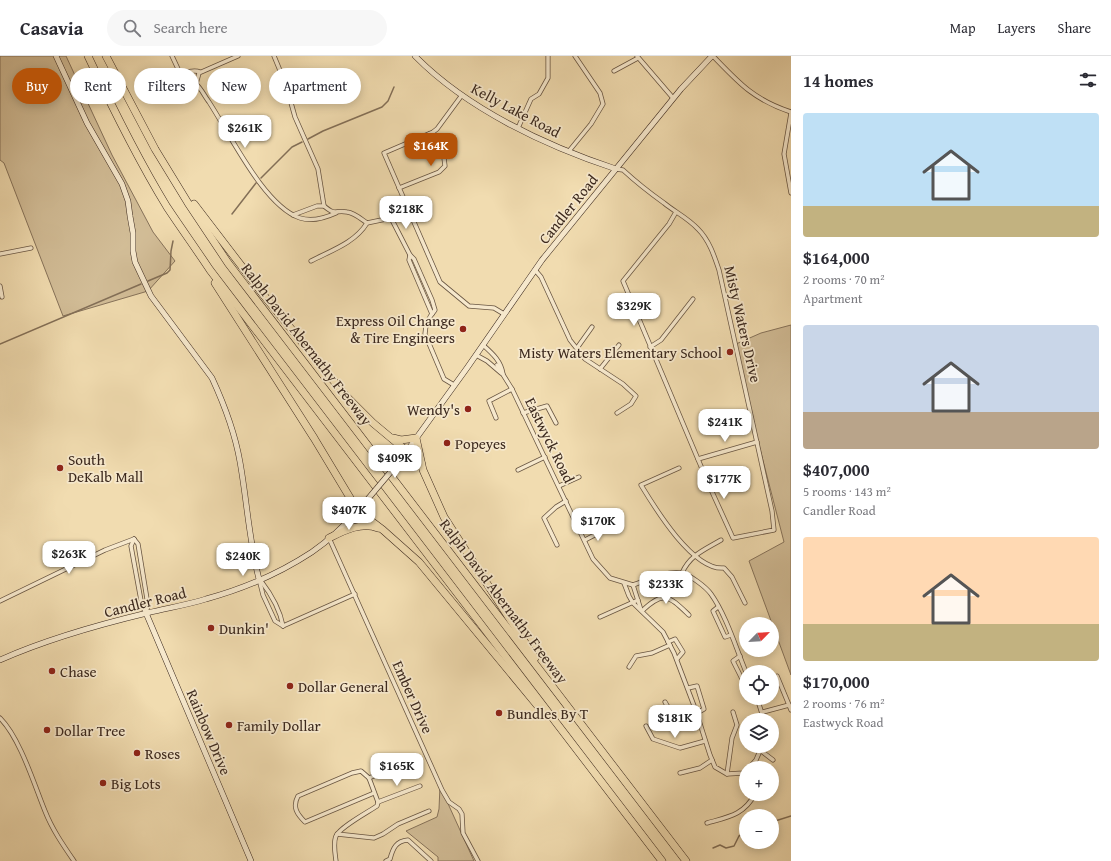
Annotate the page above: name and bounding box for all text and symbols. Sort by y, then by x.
search box [107,10,387,46]
text: Casavia [20,14,83,42]
icon: search [121,17,143,39]
text: Search here [153,17,228,38]
text: Map [950,18,976,38]
text: Layers [998,18,1036,38]
text: Share [1058,18,1091,38]
chip: Buy [12,68,62,104]
chip: Rent [70,68,126,104]
chip: Filters [134,68,199,104]
chip: New [207,68,261,104]
chip: Apartment [269,68,361,104]
text: 14 homes [803,68,874,93]
icon: filters [1077,69,1099,91]
street label: Kelly Lake Road [468,78,564,142]
pin: $261K [217,115,273,149]
text: $261K [227,118,263,137]
pin: $164K [403,133,459,167]
text: $164K [413,136,449,155]
icon: home [915,139,987,211]
street label: Candler Road [533,170,603,248]
pin: $218K [378,196,434,230]
text: $218K [388,199,424,218]
text: $164,000 [803,245,869,270]
street label: Ralph David Abernathy Freeway [237,258,378,430]
street label: Misty Waters Drive [719,264,767,384]
text: 2 rooms · 70 m² [803,270,885,289]
text: Apartment [803,289,863,308]
pin: $329K [606,293,662,327]
text: $329K [616,296,652,315]
place label: Express Oil Change & Tire Engineers [336,310,455,348]
marker: Express Oil Change & Tire Engineers [458,324,468,334]
place label: Misty Waters Elementary School [519,342,722,363]
marker: Misty Waters Elementary School [725,347,735,357]
icon: home [915,351,987,423]
street label: Eastwyck Road [520,394,580,486]
place label: Wendy's [407,399,460,420]
marker: Wendy's [463,404,473,414]
pin: $241K [697,409,753,443]
text: $241K [707,412,743,431]
place label: Popeyes [455,433,506,454]
marker: Popeyes [442,438,452,448]
pin: $409K [367,445,423,479]
text: $409K [377,448,413,467]
place label: South DeKalb Mall [68,449,143,487]
text: $407,000 [803,457,869,482]
marker: South DeKalb Mall [55,463,65,473]
pin: $177K [696,466,752,500]
text: $177K [706,469,742,488]
text: 5 rooms · 143 m² [803,482,891,501]
pin: $407K [321,497,377,531]
text: $407K [331,500,367,519]
text: Candler Road [803,501,876,520]
pin: $170K [570,508,626,542]
text: $170K [580,511,616,530]
street label: Ralph David Abernathy Freeway [435,514,573,688]
pin: $263K [41,541,97,575]
pin: $240K [215,543,271,577]
text: $263K [51,544,87,563]
text: $240K [225,546,261,565]
icon: home [915,563,987,635]
pin: $233K [638,571,694,605]
text: $233K [648,574,684,593]
street label: Candler Road [102,582,188,622]
north arrow [739,617,779,657]
map controls [739,617,779,849]
place label: Dunkin' [219,618,269,639]
marker: Dunkin' [206,623,216,633]
street label: Ember Drive [388,657,438,737]
place label: Chase [60,661,97,682]
button: locate [739,665,779,705]
marker: Chase [47,666,57,676]
text: $170,000 [803,669,869,694]
place label: Dollar General [298,676,388,697]
marker: Dollar General [285,681,295,691]
street label: Rainbow Drive [182,686,236,778]
text: 2 rooms · 76 m² [803,694,885,713]
place label: Bundles By T [507,703,589,724]
pin: $181K [647,705,703,739]
marker: Bundles By T [494,708,504,718]
text: $181K [657,708,693,727]
button: layers [739,713,779,753]
text: Eastwyck Road [803,713,883,732]
place label: Family Dollar [237,715,321,736]
place label: Dollar Tree [55,720,125,741]
marker: Family Dollar [224,720,234,730]
marker: Dollar Tree [42,725,52,735]
place label: Roses [145,743,180,764]
marker: Roses [132,748,142,758]
pin: $165K [369,753,425,787]
text: $165K [379,756,415,775]
button: + [739,761,779,801]
place label: Big Lots [111,773,161,794]
marker: Big Lots [98,778,108,788]
button: − [739,809,779,849]

